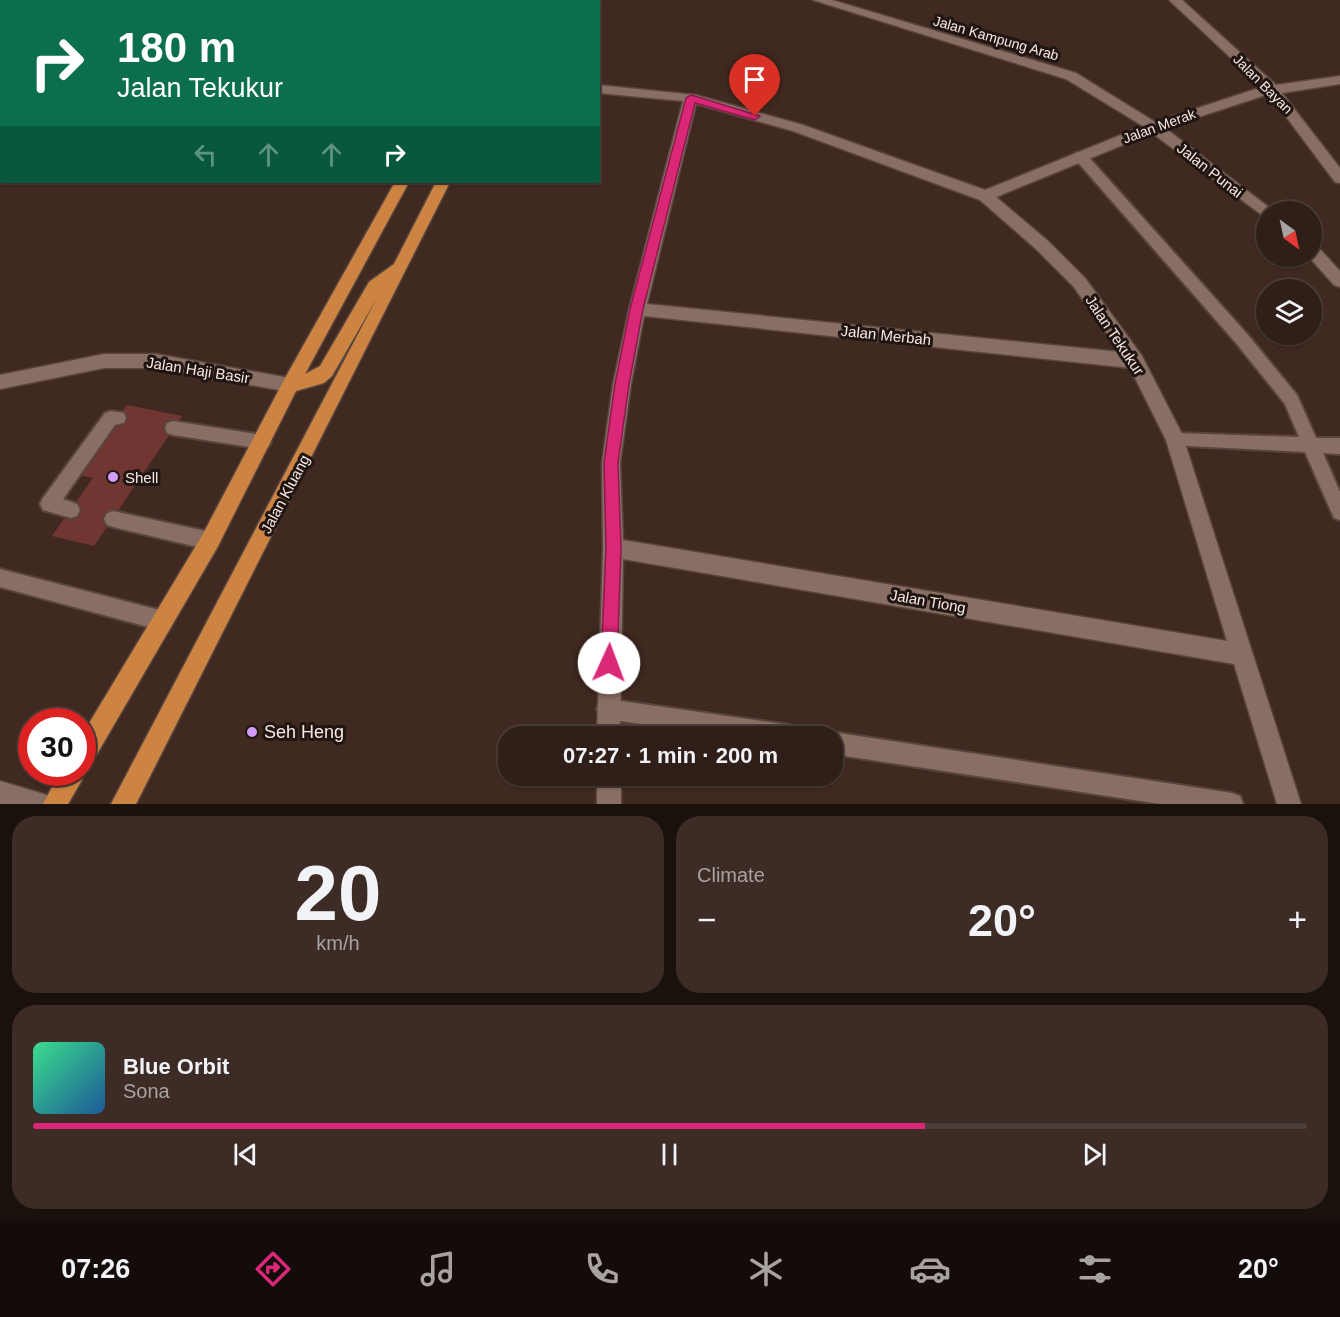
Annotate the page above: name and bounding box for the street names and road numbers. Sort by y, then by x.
street label: Jalan Kampung Arab [931,12,1061,64]
street label: Jalan Bayan [1230,51,1296,117]
street label: Jalan Merak [1120,105,1198,147]
street label: Jalan Punai [1174,139,1246,201]
street label: Jalan Tekukur [1082,292,1148,378]
street label: Jalan Merbah [840,322,932,348]
street label: Jalan Haji Basir [145,353,251,387]
street label: Jalan Kluang [257,452,313,536]
street label: Jalan Tiong [889,586,967,616]

